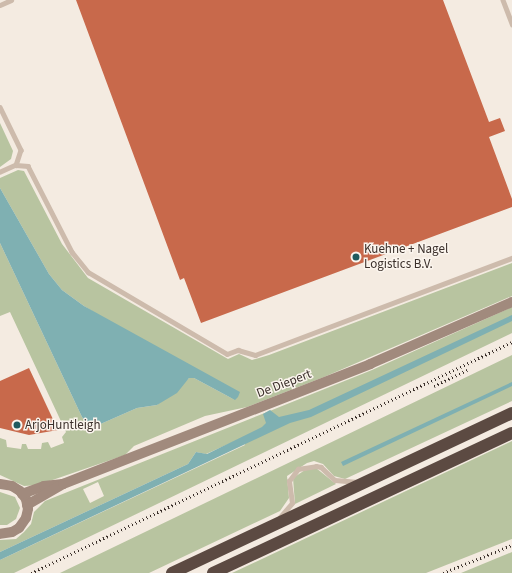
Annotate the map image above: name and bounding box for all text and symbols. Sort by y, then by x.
place label: Kuehne + Nagel Logistics B.V. [364,242,448,273]
marker: Kuehne + Nagel Logistics B.V. [351,252,361,262]
street label: De Diepert [254,366,314,402]
place label: ArjoHuntleigh [25,417,100,433]
marker: ArjoHuntleigh [12,420,22,430]

